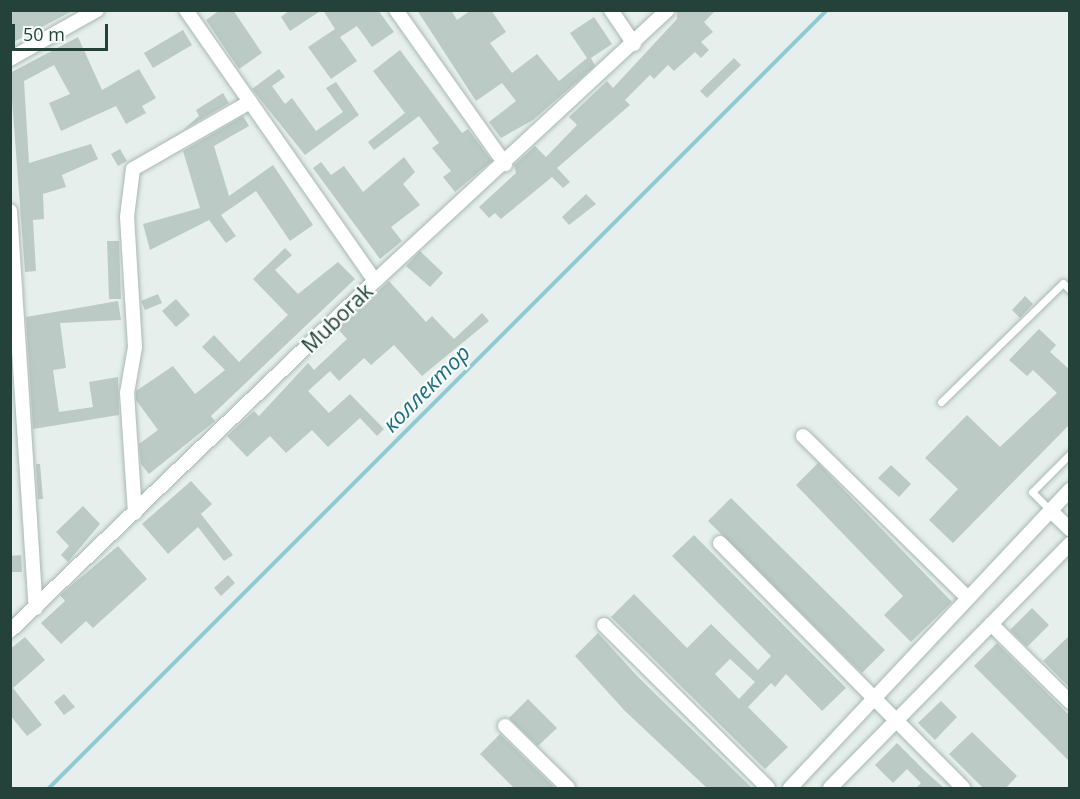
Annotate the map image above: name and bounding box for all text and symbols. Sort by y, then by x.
scale bar [15,12,111,50]
text: 50 m [23,22,65,46]
street label: Muborak [296,278,378,358]
water label: коллектор [377,339,475,437]

